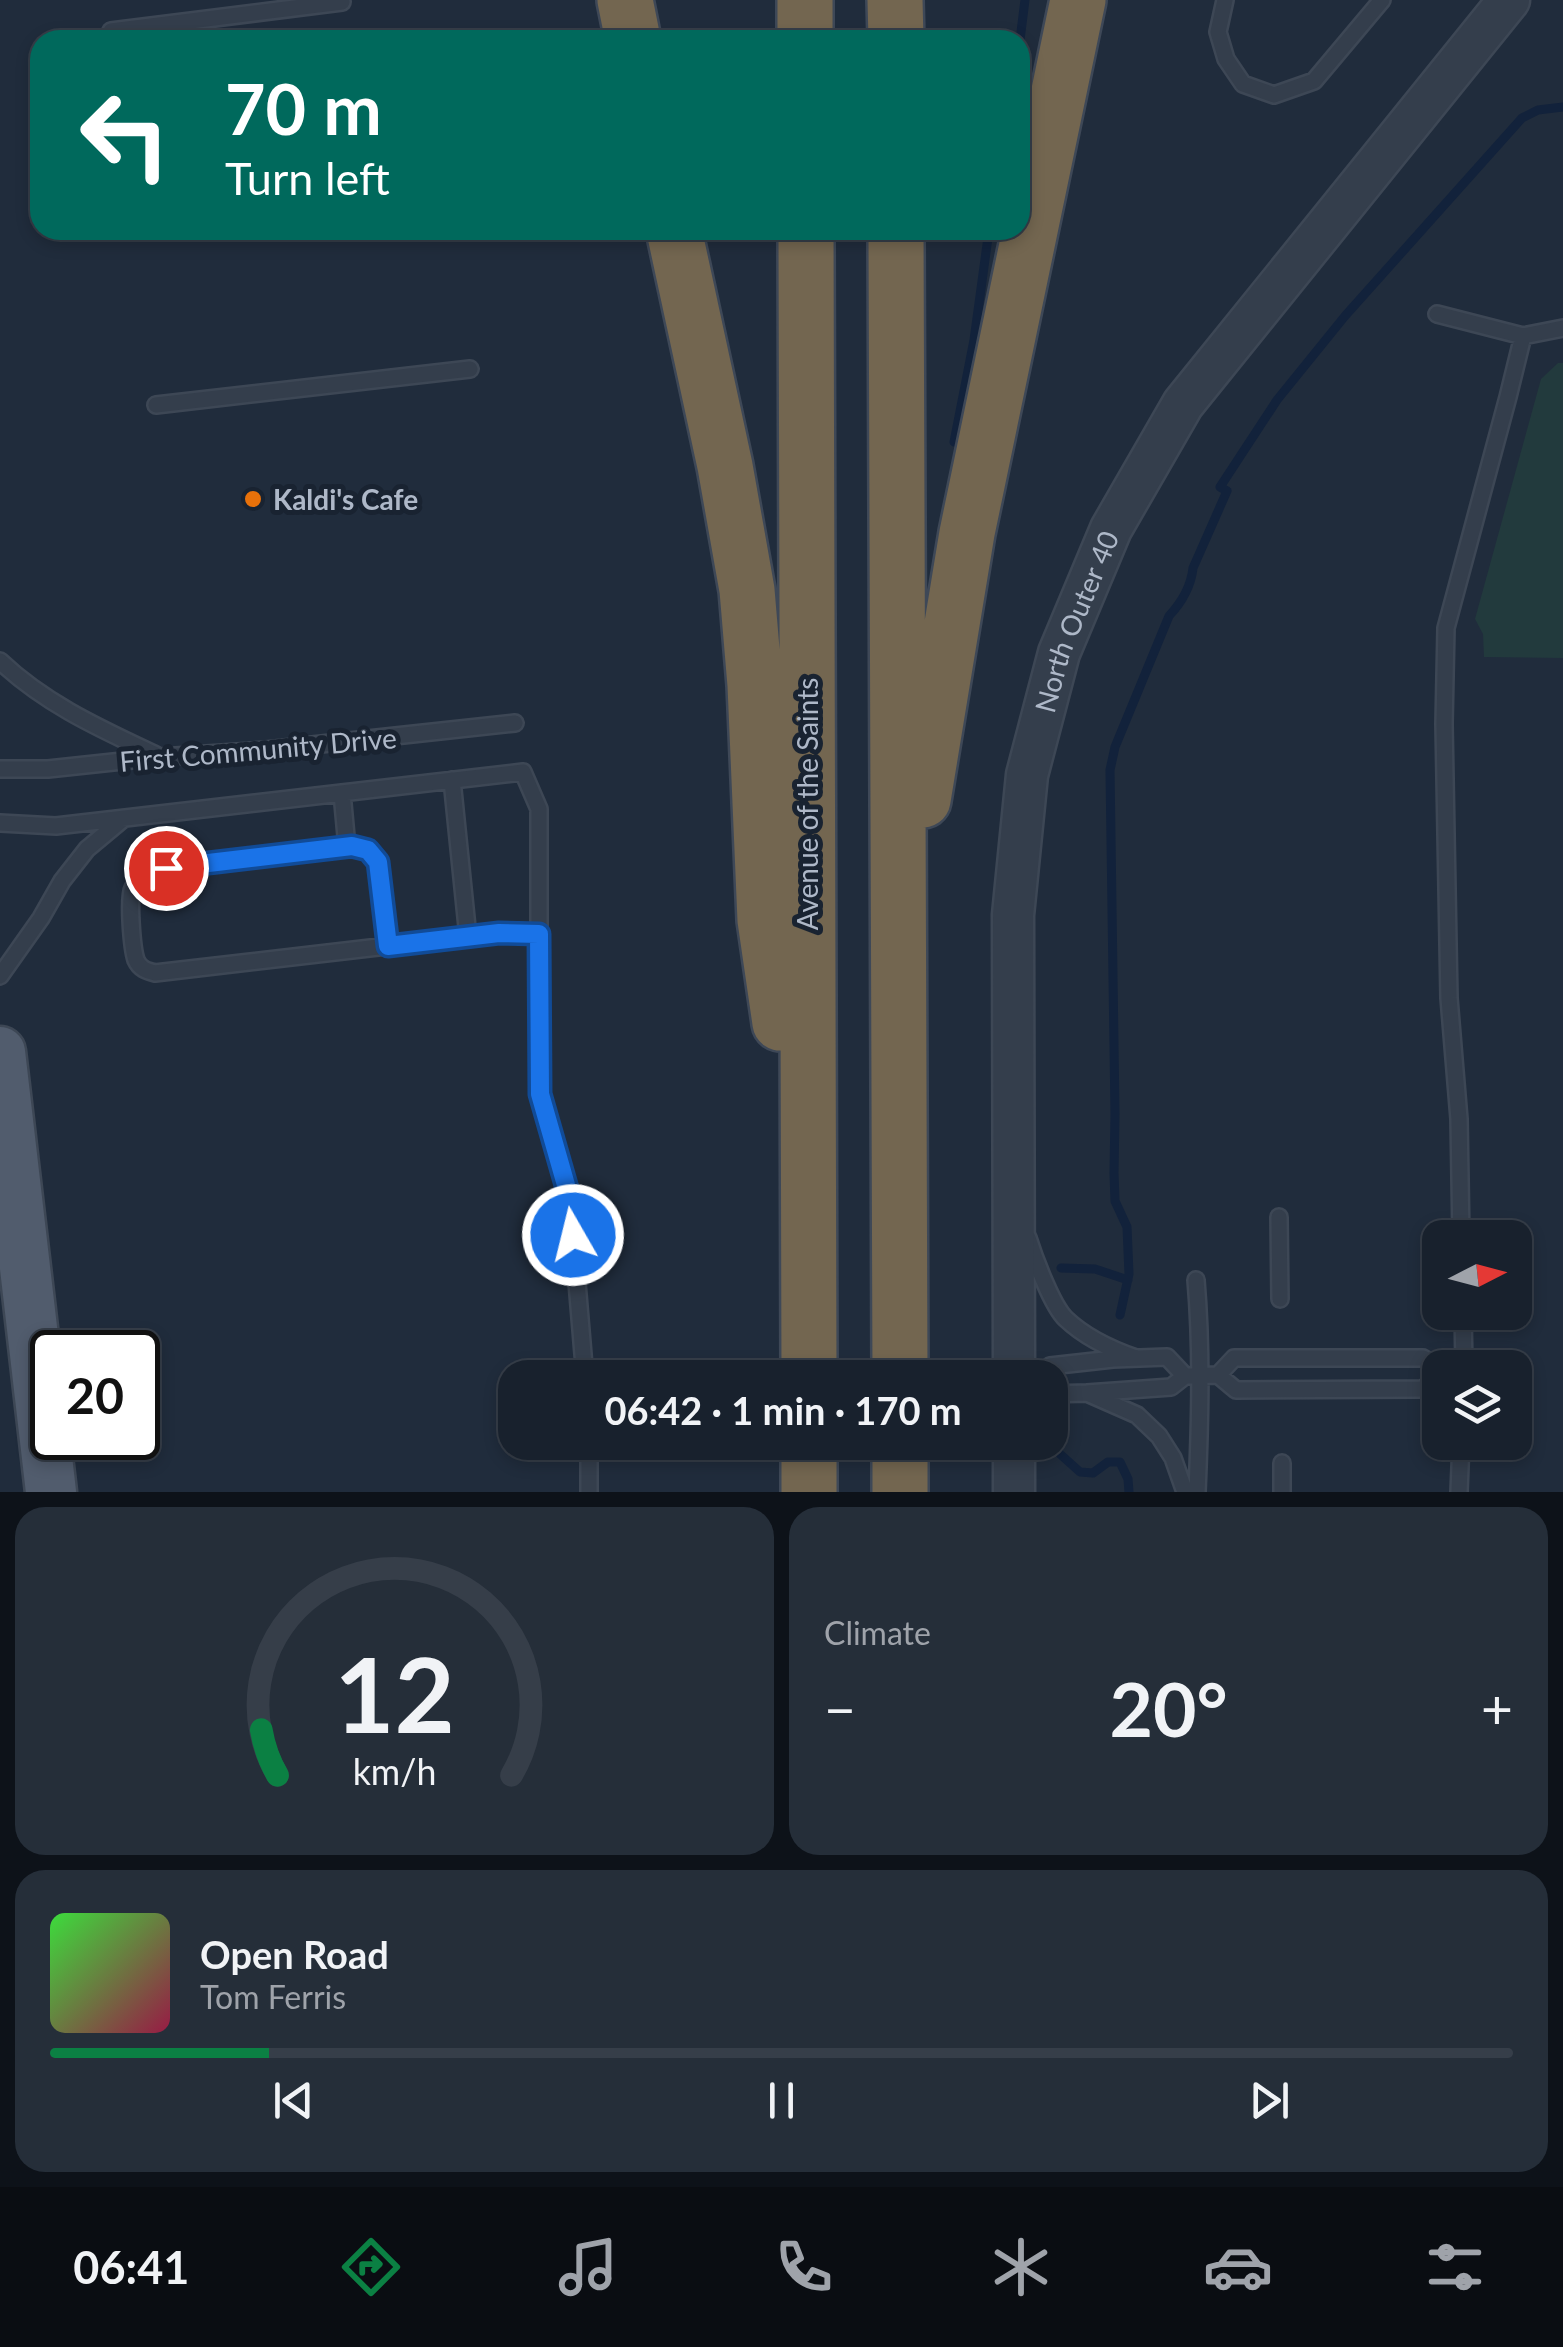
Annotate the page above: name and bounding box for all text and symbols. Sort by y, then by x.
text: 70 m [225,66,382,150]
icon: left [60,70,190,200]
text: Turn left [225,151,390,205]
place label: Kaldi's Cafe [273,482,418,516]
marker: Kaldi's Cafe [242,488,264,510]
street label: North Outer 40 [1027,526,1125,716]
street label: Avenue of the Saints [790,678,824,930]
street label: First Community Drive [118,720,398,778]
pin [124,826,209,911]
icon: arrive [139,841,194,896]
position arrow [521,1183,625,1287]
north arrow [1422,1220,1532,1330]
map controls [1422,1220,1532,1460]
speed limit sign: 20 [30,1330,160,1460]
button: layers [1422,1350,1532,1460]
text: 06:42 · 1 min · 170 m [604,1387,962,1433]
text: Climate [824,1613,931,1652]
text: 12 [334,1630,455,1755]
text: 20° [1109,1663,1228,1753]
text: − [824,1675,856,1741]
text: + [1481,1675,1513,1741]
text: km/h [353,1750,436,1793]
text: Open Road [200,1931,389,1977]
text: Tom Ferris [200,1977,346,2016]
icon: previous [266,2073,321,2128]
icon: pause [754,2073,809,2128]
icon: next [1242,2073,1297,2128]
icon: directions [336,2232,406,2302]
icon: music [553,2232,623,2302]
icon: phone [769,2232,839,2302]
icon: climate [986,2232,1056,2302]
icon: car [1203,2232,1273,2302]
icon: filters [1420,2232,1490,2302]
text: 06:41 [73,2240,189,2294]

